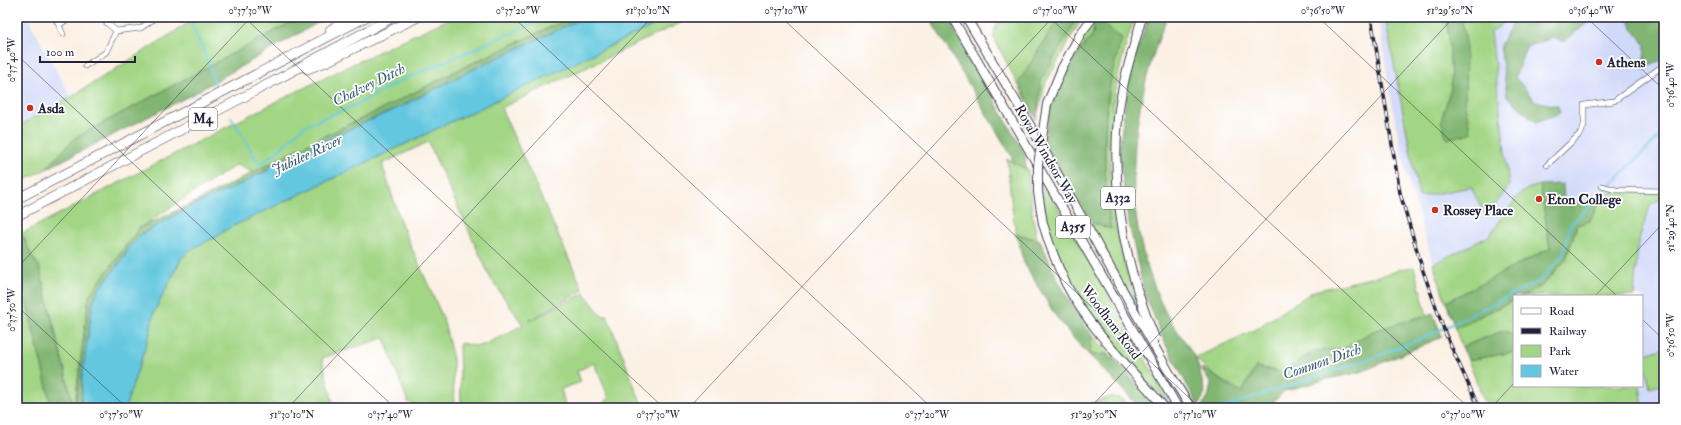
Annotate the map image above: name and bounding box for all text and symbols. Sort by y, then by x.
text: 0°37'30"W [228,5,272,17]
text: 0°37'20"W [496,5,541,17]
text: 51°30'10"N [626,5,671,17]
text: 0°37'10"W [765,5,808,17]
text: 0°37'00"W [1033,5,1078,17]
text: 0°36'50"W [1301,5,1346,17]
text: 51°29'50"N [1426,5,1474,17]
text: 0°36'40"W [1568,5,1614,17]
text: 0°37'40"W [6,37,18,82]
scale bar [40,38,135,64]
text: 100 m [46,45,75,60]
place label: Athens [1606,54,1646,71]
marker: Athens [1594,57,1604,67]
water label: Chalvey Ditch [329,59,409,111]
text: 0°36'40"W [1665,62,1677,108]
place label: Asda [37,100,66,117]
street label: Royal Windsor Way [1010,101,1082,208]
marker: Asda [25,103,35,113]
road number: M4 [189,108,217,130]
water label: Jubilee River [269,130,347,180]
road number: A332 [1101,187,1135,209]
place label: Eton College [1547,191,1621,209]
marker: Eton College [1534,194,1544,204]
place label: Rossey Place [1443,202,1513,220]
text: 51°29'40"N [1665,204,1677,252]
marker: Rossey Place [1430,205,1440,215]
road number: A355 [1056,216,1090,238]
street label: Woodham Road [1077,280,1145,363]
text: 0°37'50"W [6,287,18,332]
legend [1513,295,1643,387]
text: Road [1549,304,1574,319]
text: 0°36'50"W [1665,312,1677,357]
text: Railway [1549,324,1587,339]
water label: Common Ditch [1280,340,1364,384]
text: Park [1549,344,1571,359]
text: Water [1548,364,1579,379]
text: 0°37'50"W [99,409,144,421]
text: 51°30'10"N [270,409,315,421]
text: 0°37'40"W [368,409,413,421]
text: 0°37'30"W [636,409,680,421]
text: 0°37'20"W [905,409,950,421]
text: 51°29'50"N [1070,409,1118,421]
text: 0°37'10"W [1174,409,1217,421]
text: 0°37'00"W [1441,409,1486,421]

